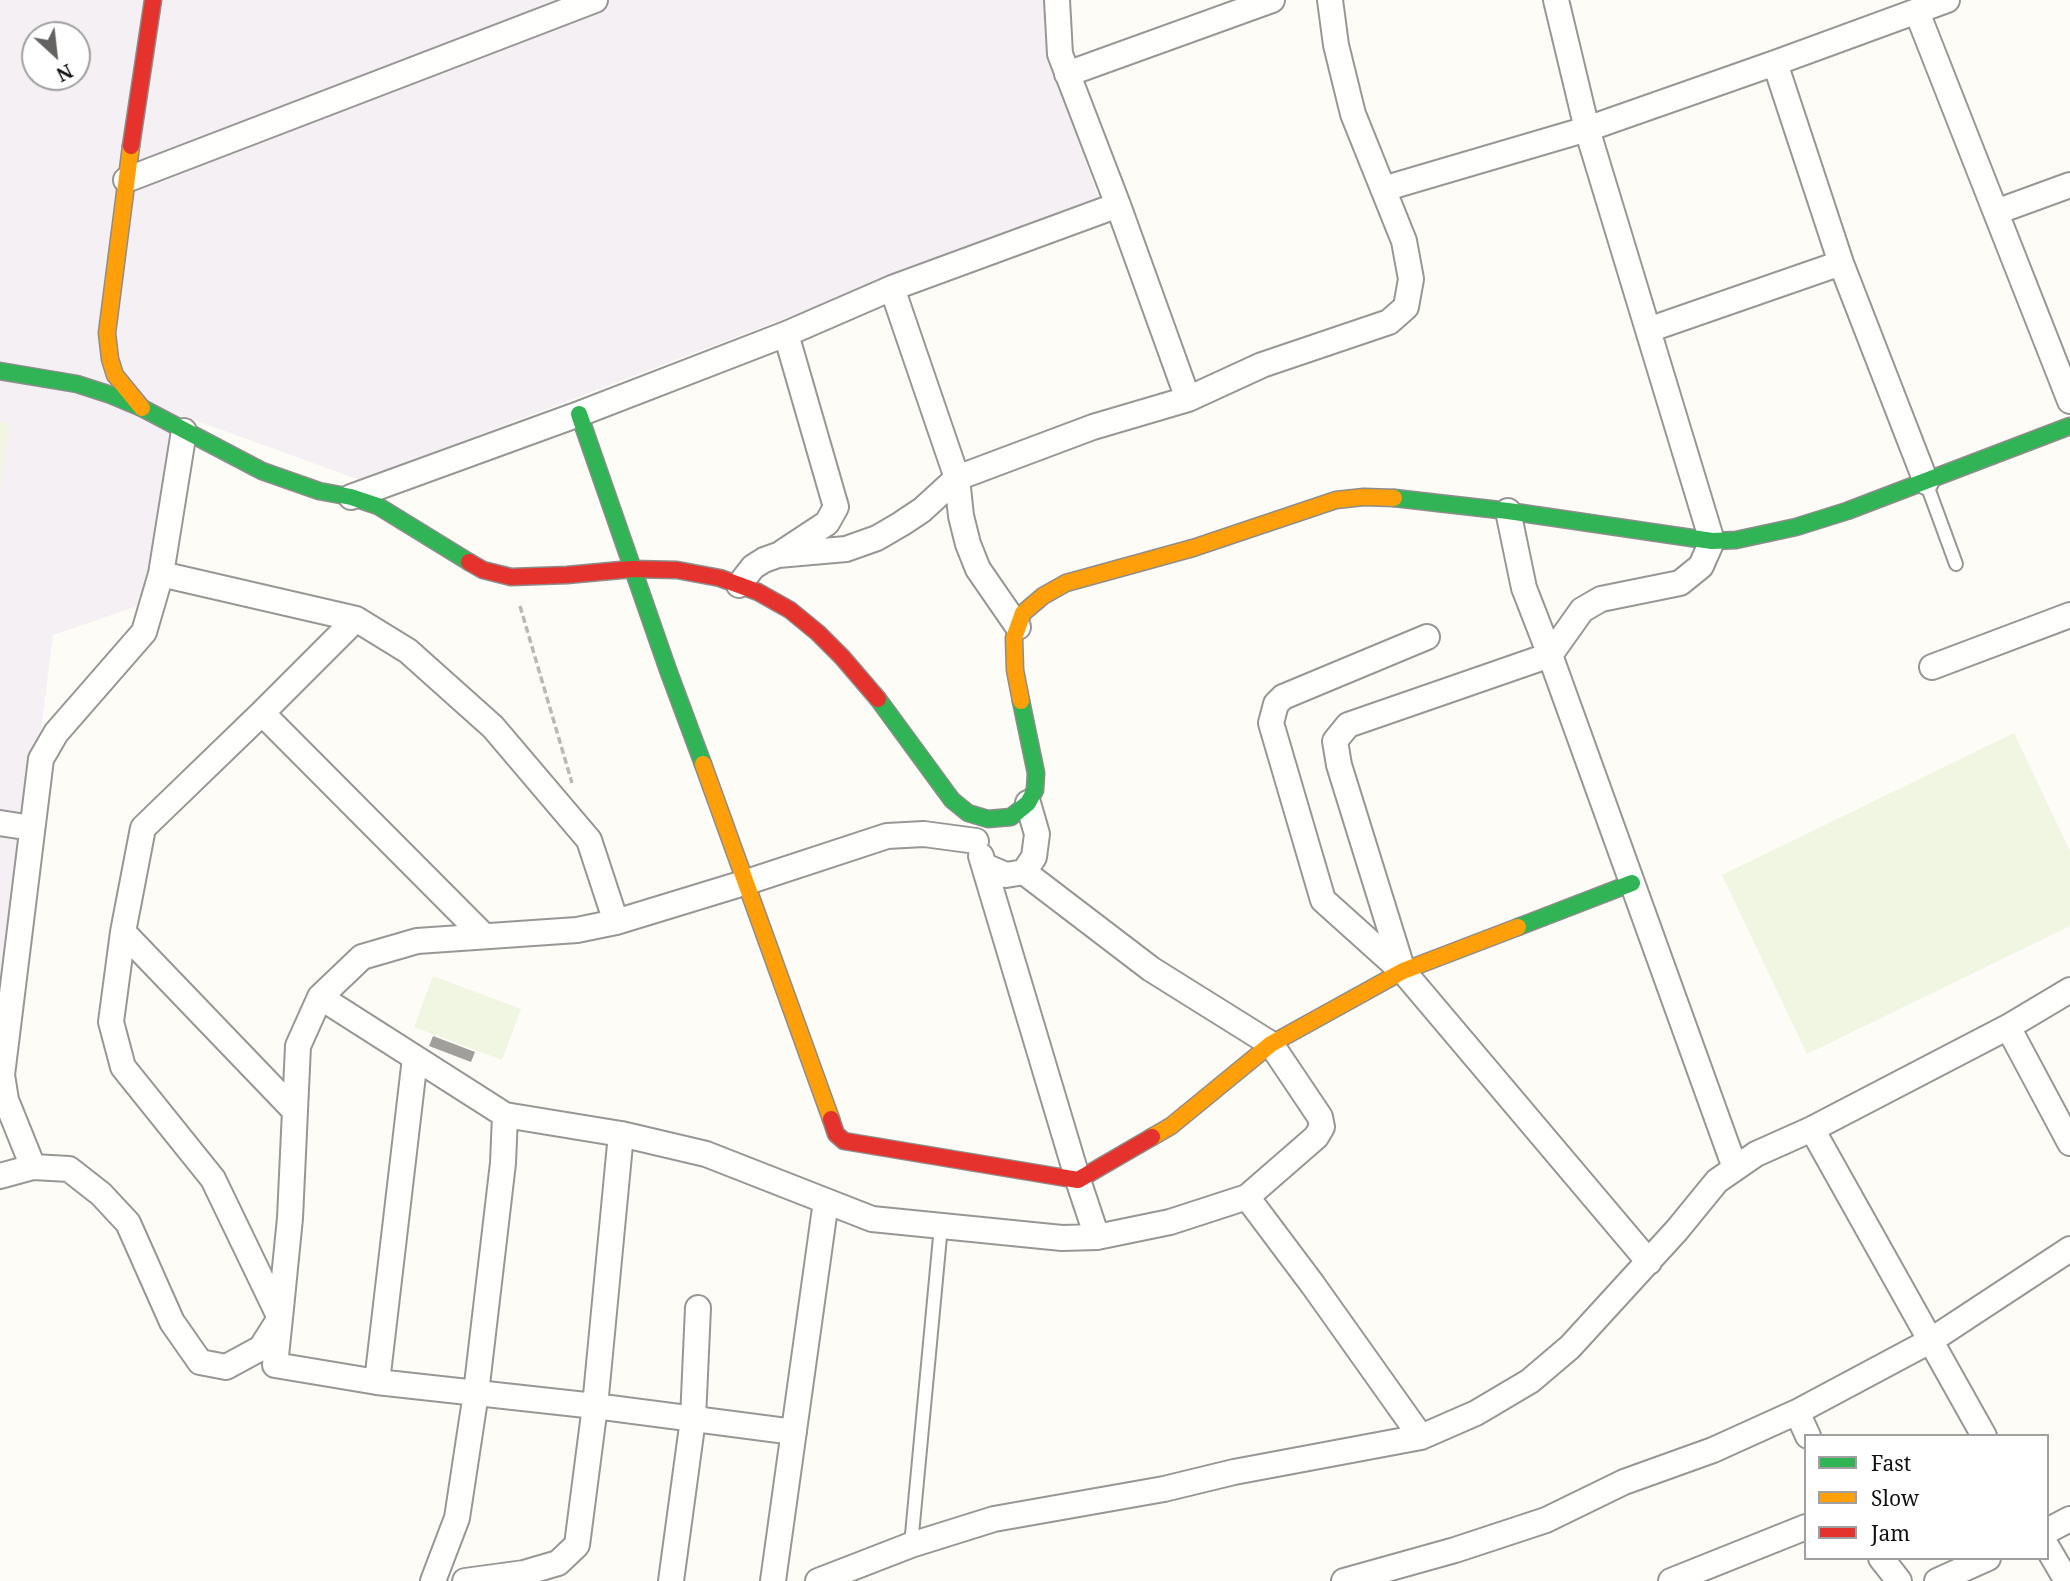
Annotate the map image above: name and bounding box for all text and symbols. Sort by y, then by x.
north arrow [21,21,91,91]
text: N [52,58,77,88]
legend [1804,1434,2049,1560]
text: Fast [1871,1449,1911,1477]
text: Slow [1871,1484,1919,1512]
text: Jam [1871,1519,1910,1547]

